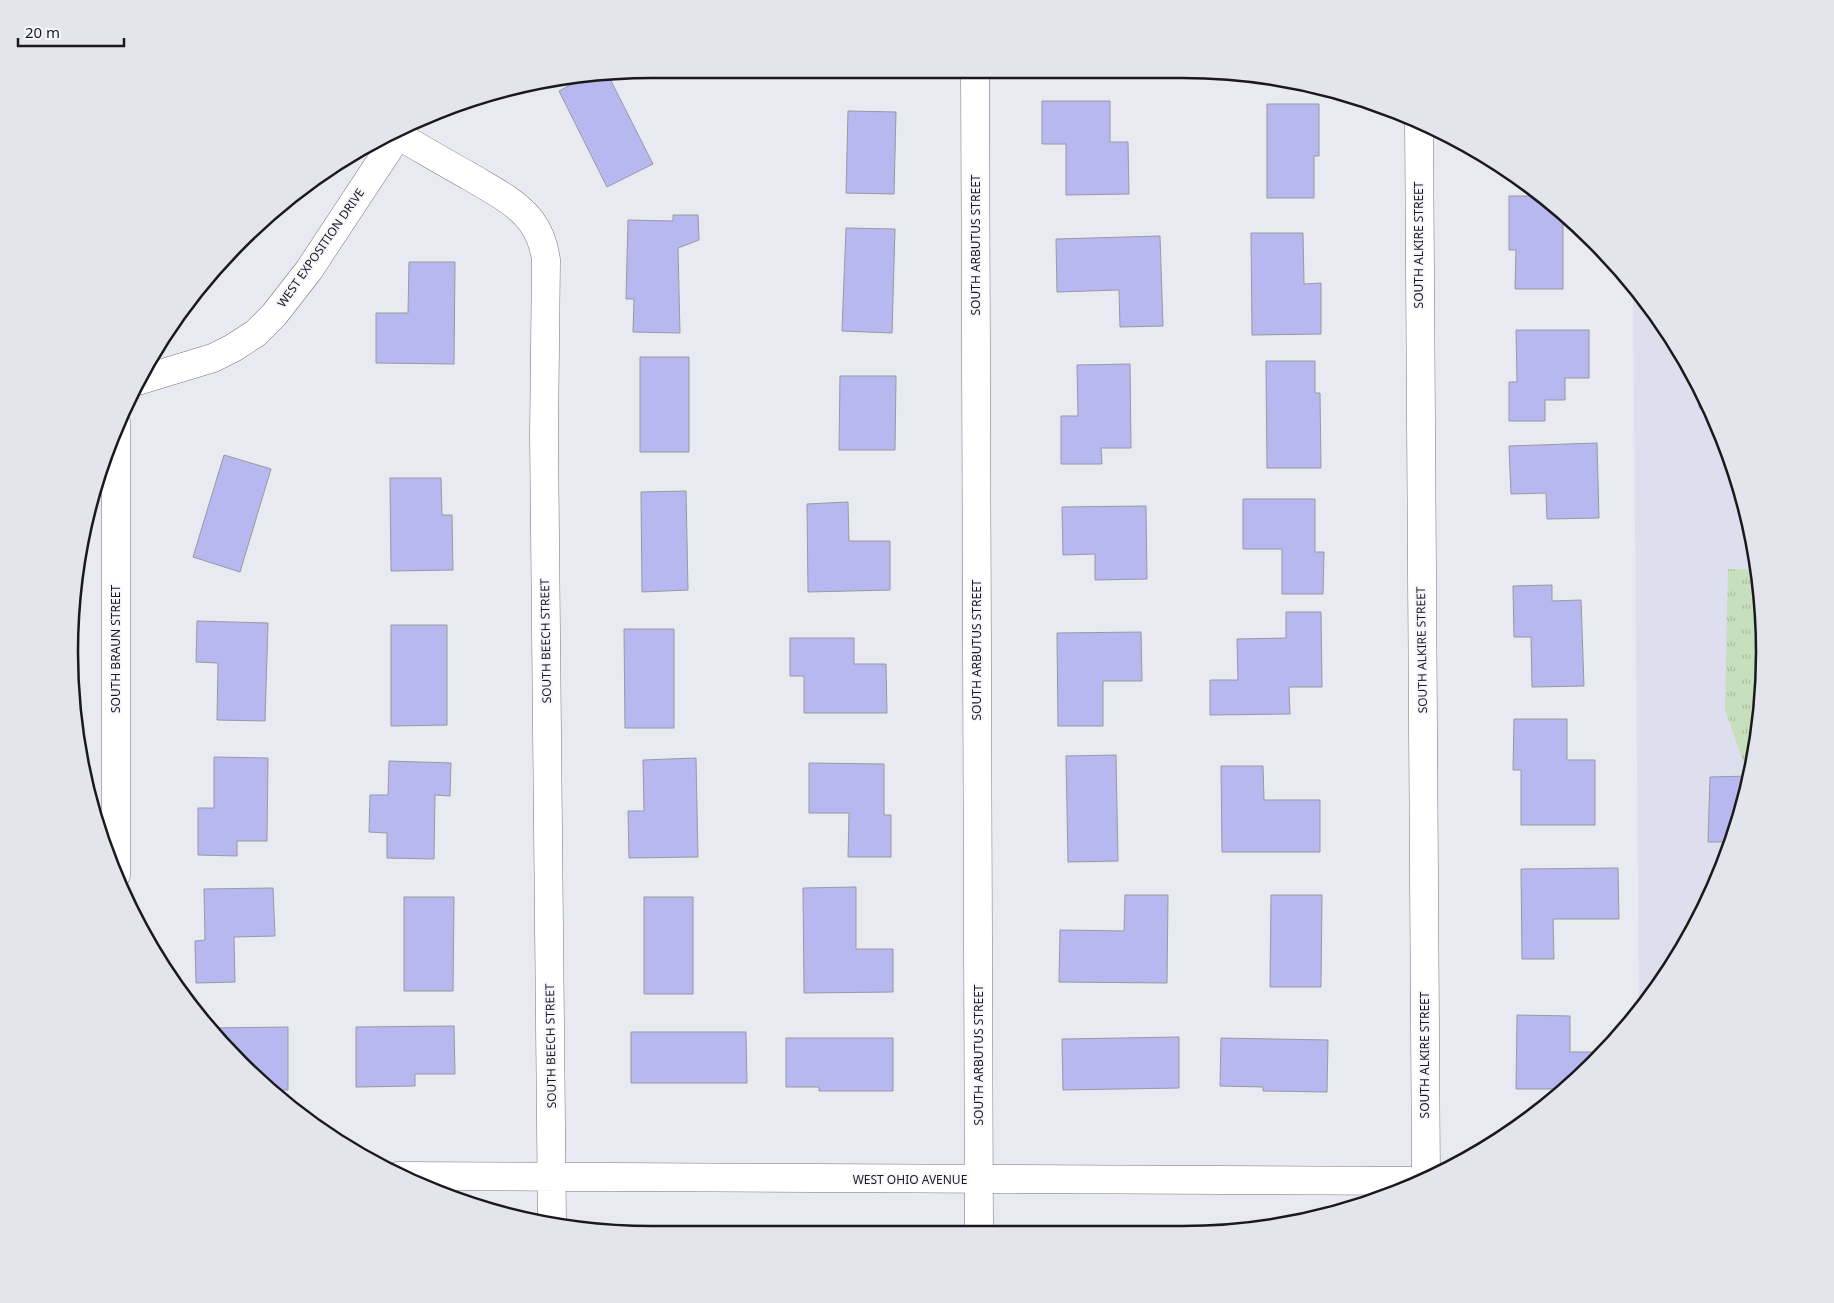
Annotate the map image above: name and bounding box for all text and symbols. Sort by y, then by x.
scale bar [18,15,124,47]
text: 20 m [25,22,60,42]
street label: SOUTH ARBUTUS STREET [967,174,984,316]
street label: SOUTH ALKIRE STREET [1410,181,1427,308]
street label: WEST EXPOSITION DRIVE [273,185,368,311]
street label: SOUTH BEECH STREET [536,578,555,704]
street label: SOUTH ARBUTUS STREET [968,579,985,721]
street label: SOUTH BRAUN STREET [107,585,124,713]
street label: SOUTH ALKIRE STREET [1412,586,1431,714]
street label: SOUTH BEECH STREET [541,983,560,1109]
street label: SOUTH ARBUTUS STREET [970,984,987,1126]
street label: SOUTH ALKIRE STREET [1416,991,1433,1118]
street label: WEST OHIO AVENUE [853,1171,967,1188]

